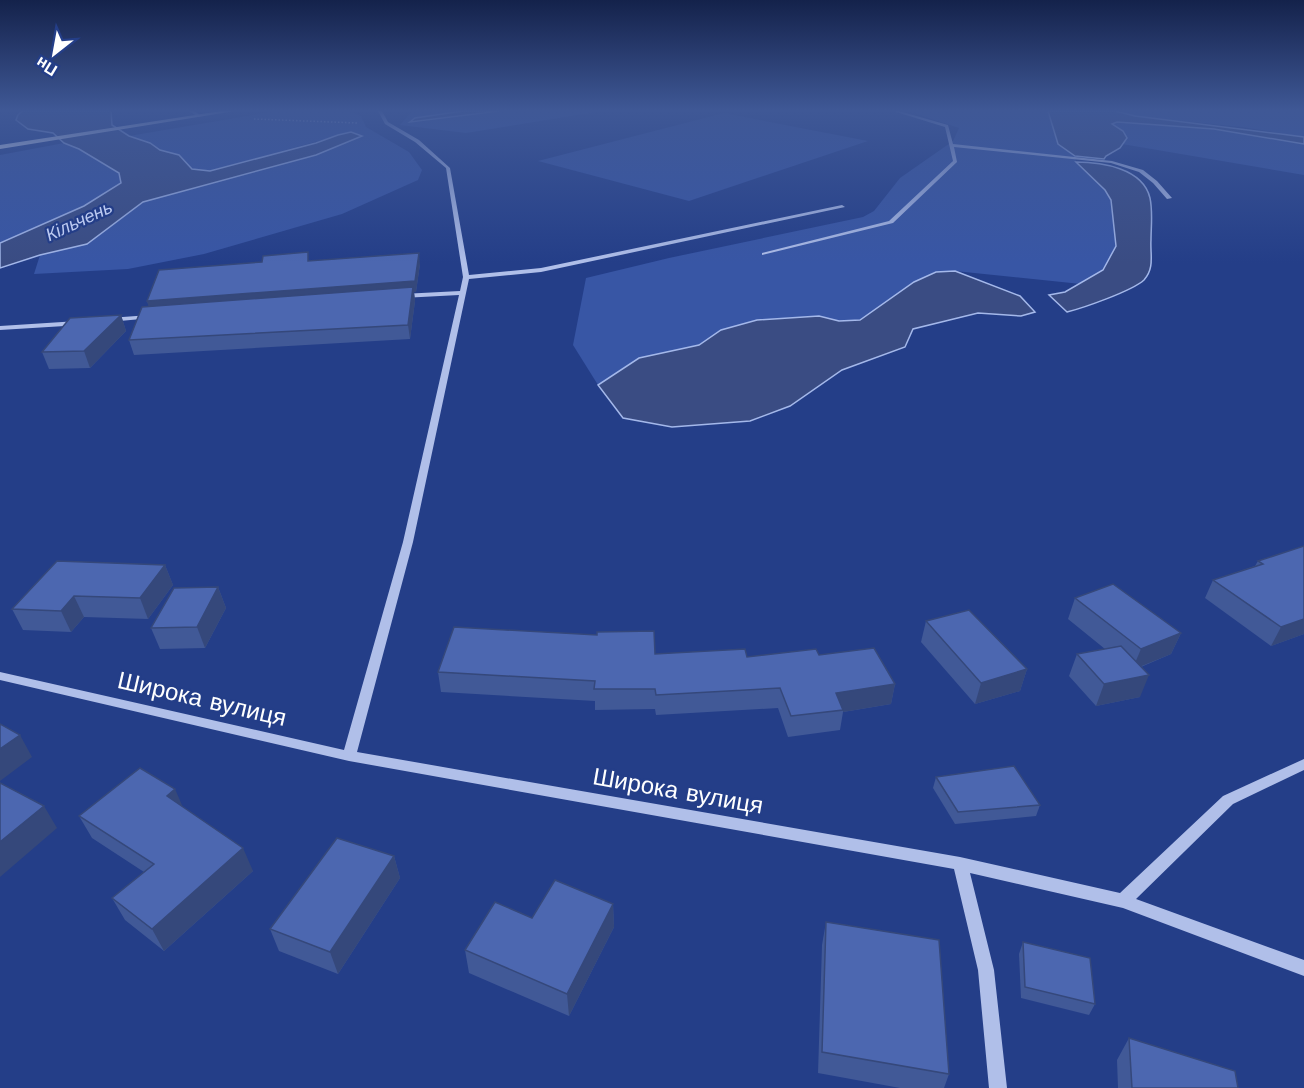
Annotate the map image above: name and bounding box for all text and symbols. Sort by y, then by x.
north arrow [24,24,84,84]
text: Пн [33,53,60,80]
water label: Кільчень [42,196,116,245]
street label: Широка вулиця [115,666,289,732]
street label: Широка вулиця [591,762,765,820]

